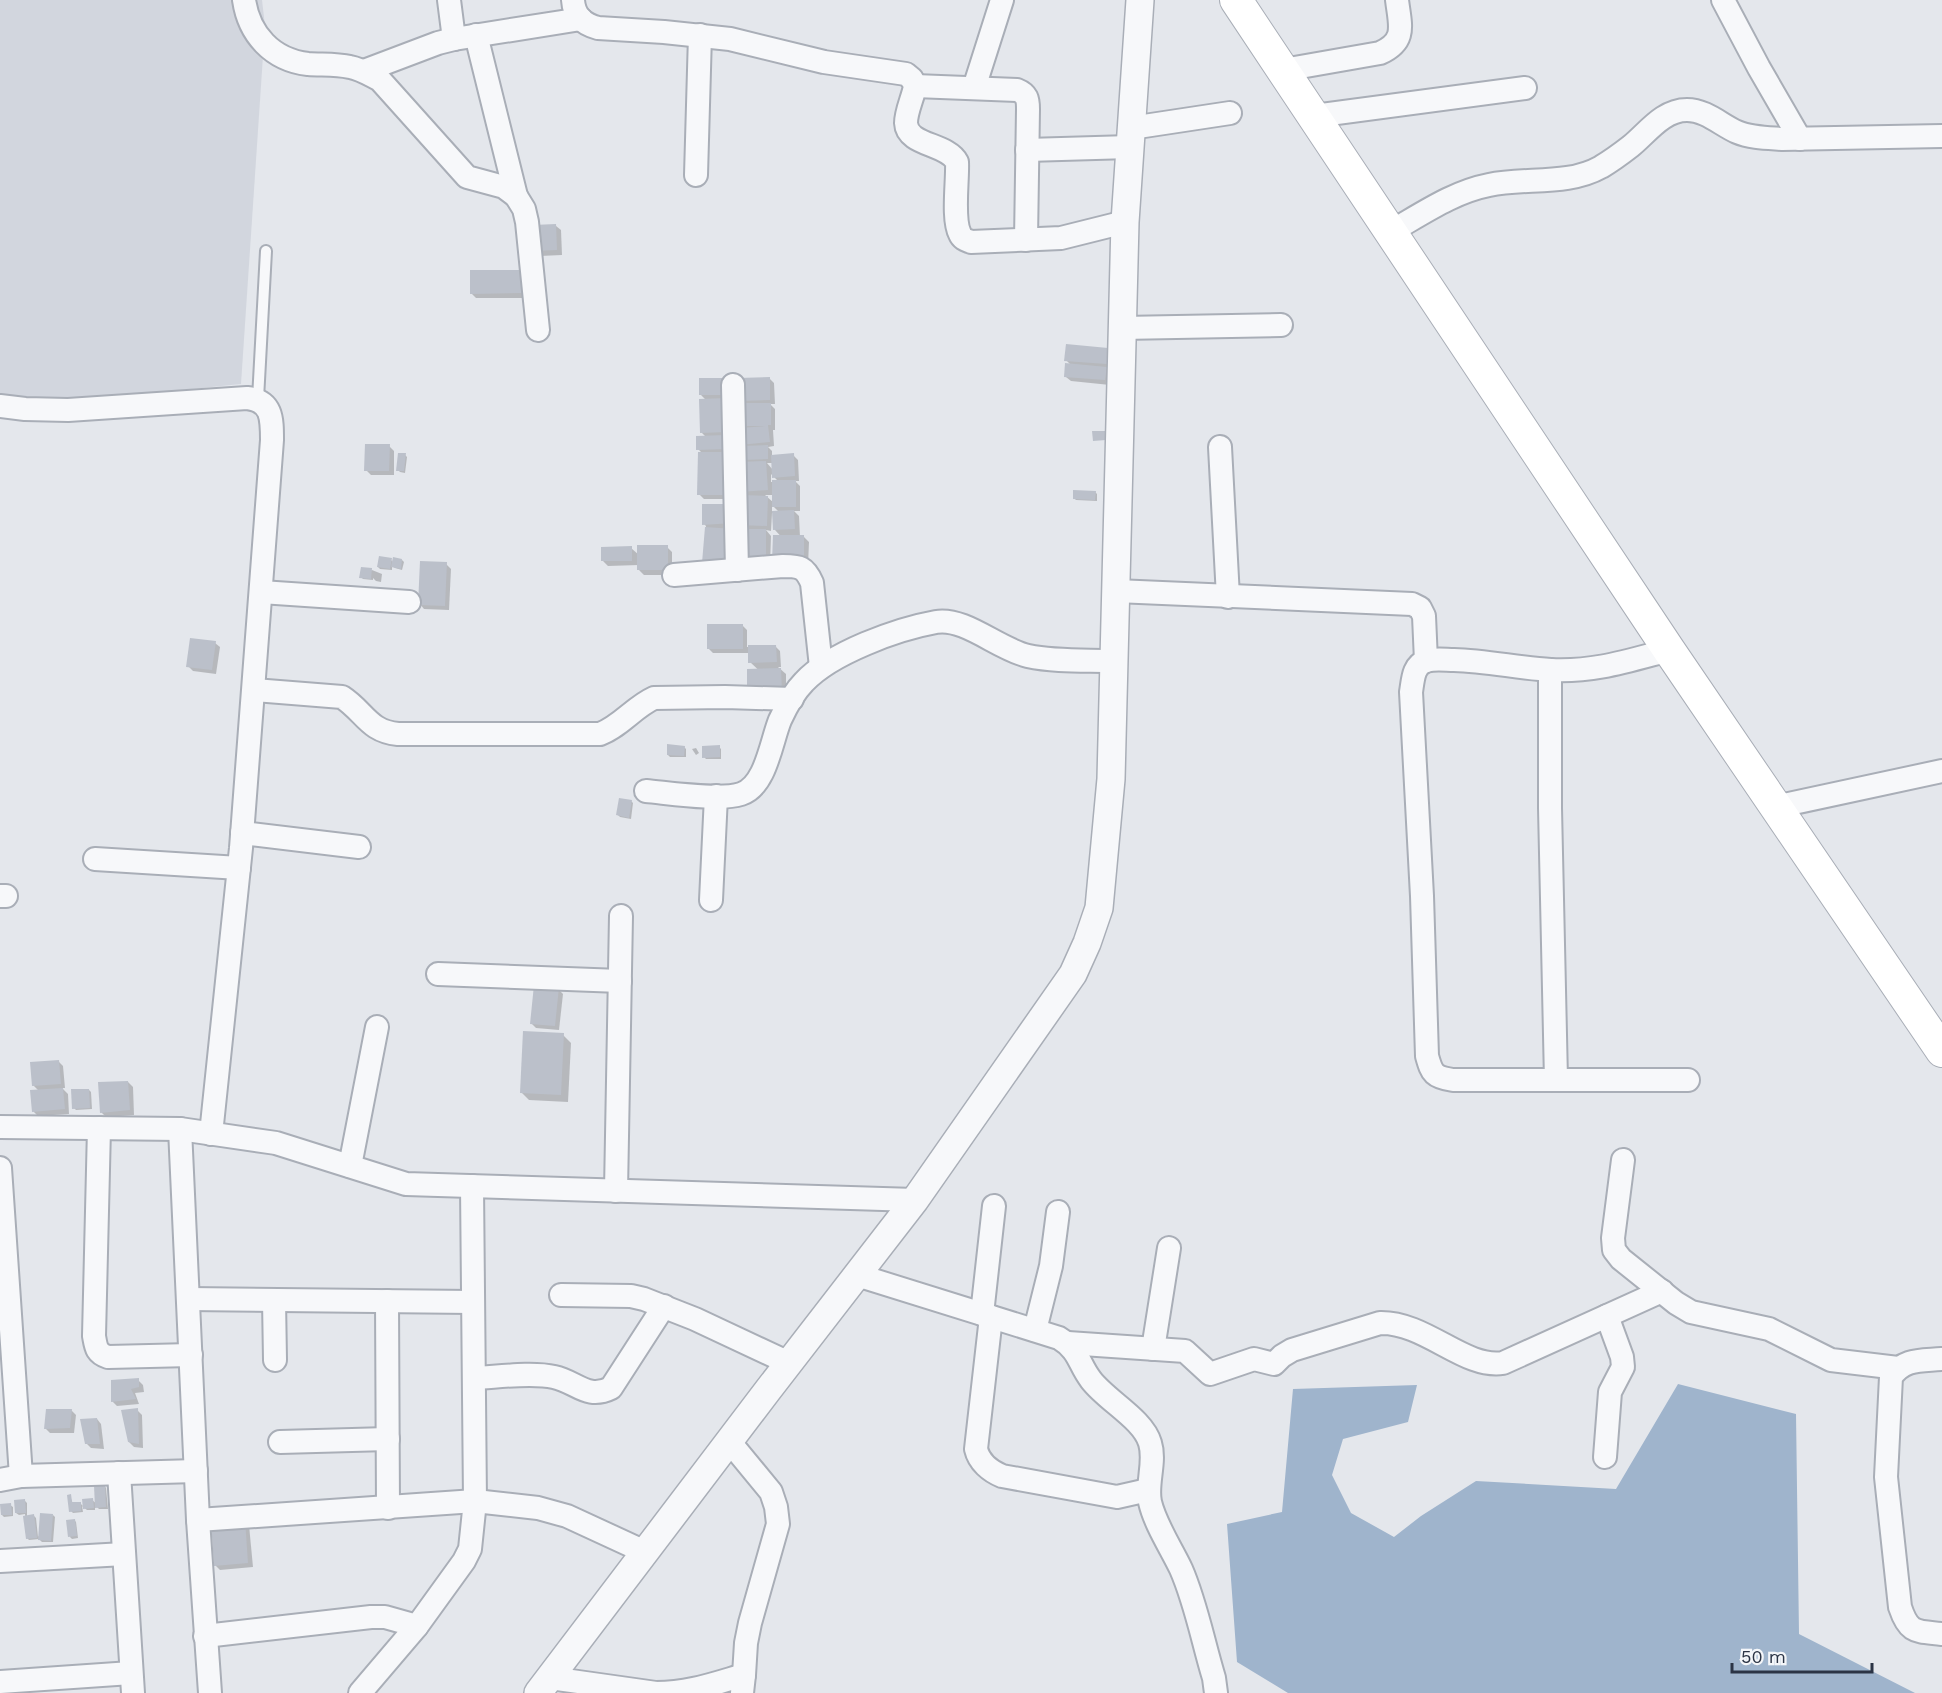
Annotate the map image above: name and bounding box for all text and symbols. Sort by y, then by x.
scale bar [1732,1636,1872,1674]
text: 50 m [1741,1646,1786,1667]

